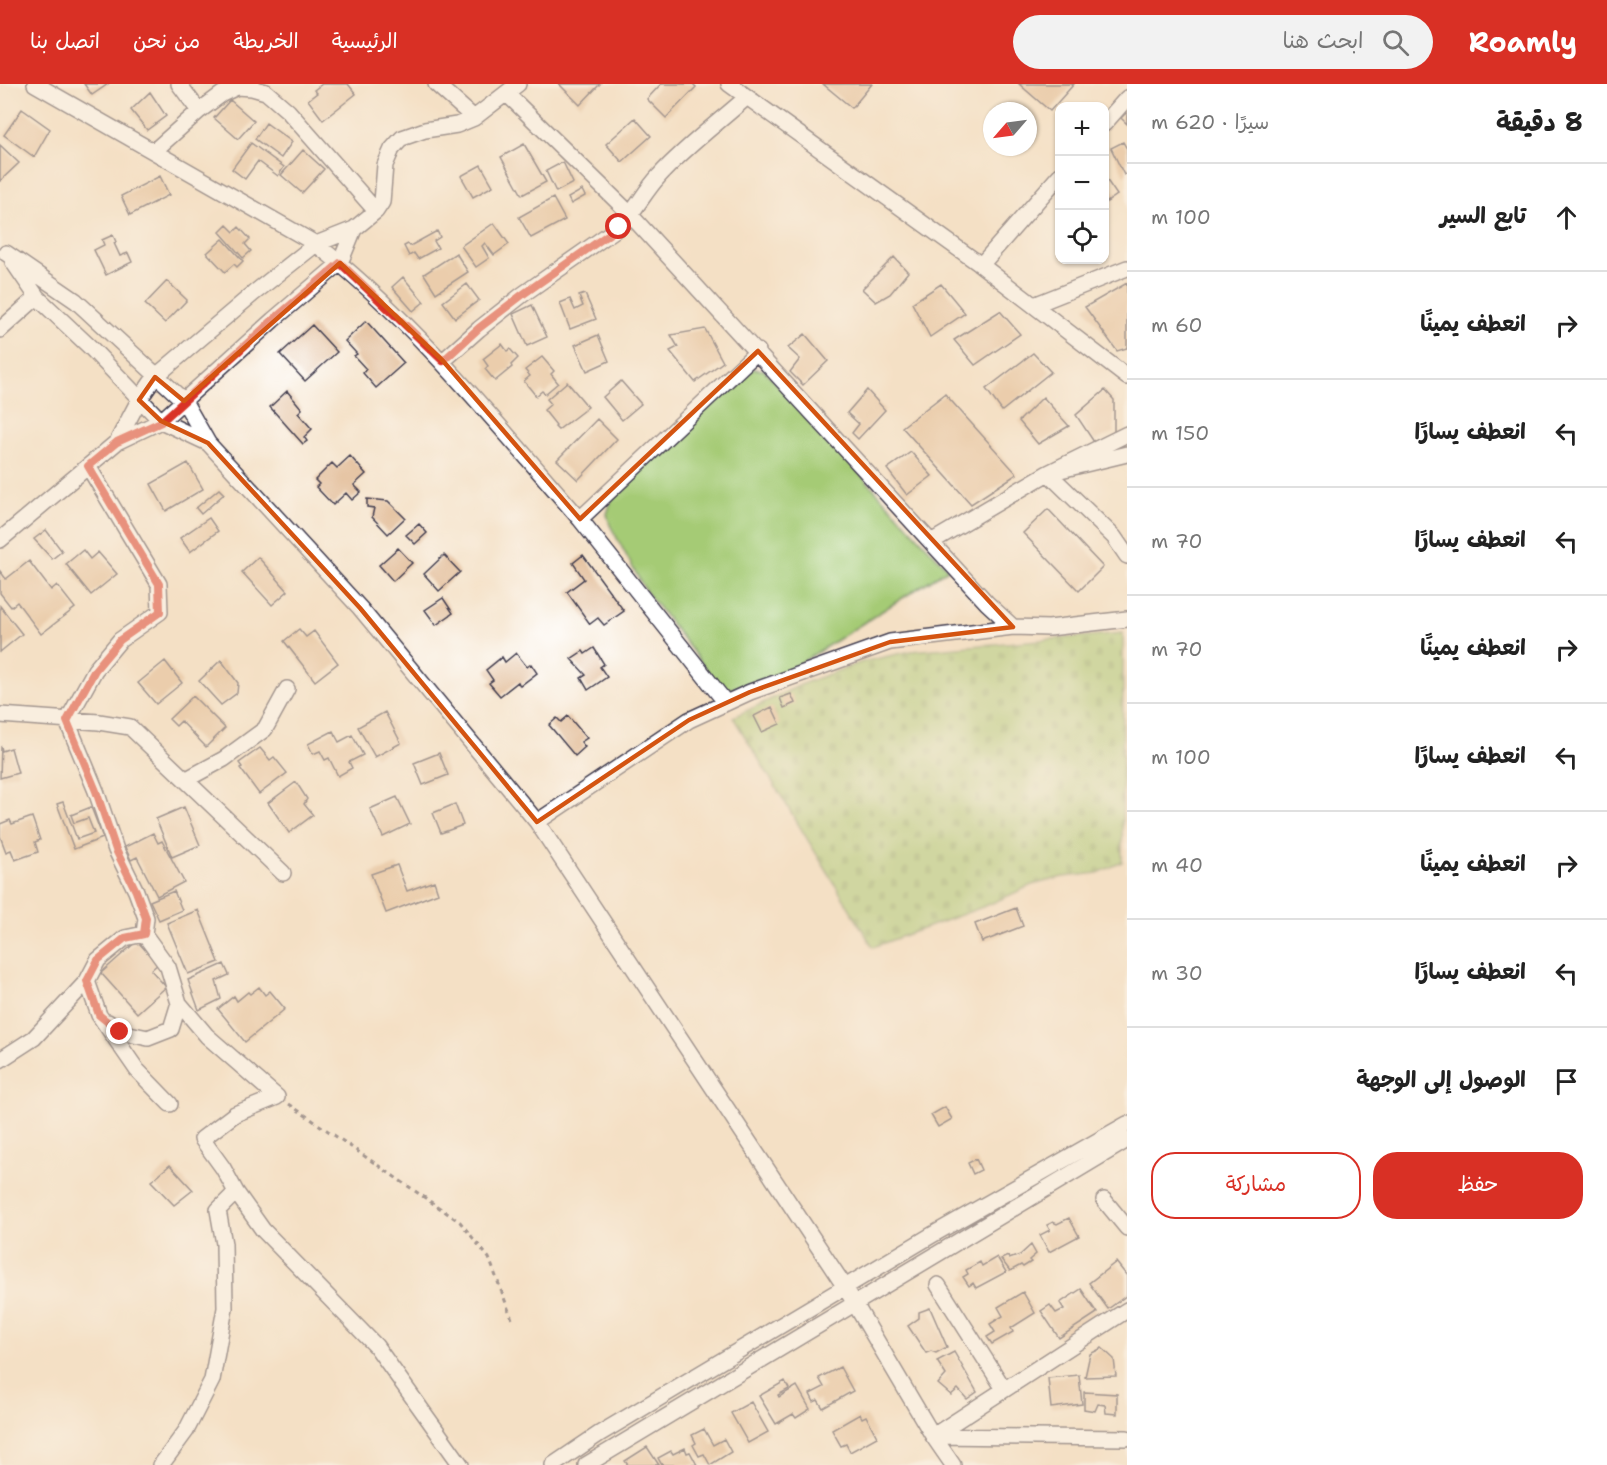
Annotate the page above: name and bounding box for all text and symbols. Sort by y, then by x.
search box [1013,15,1433,69]
text: Roamly [1469,23,1577,61]
text: ابحث هنا [1282,26,1364,55]
icon: search [1379,26,1412,59]
text: اتصل بنا [30,27,100,55]
text: من نحن [133,27,200,55]
text: الخريطة [233,27,299,55]
text: الرئيسية [332,27,398,55]
north arrow [983,102,1037,156]
map controls [1055,102,1109,264]
button: + [1055,102,1109,156]
text: 8 دقيقة [1496,104,1583,139]
text: سيرًا · 620 m [1151,109,1269,135]
button: − [1055,156,1109,210]
text: تابع السير [1440,201,1526,230]
icon: ahead [1550,201,1583,234]
text: 100 m [1151,204,1211,230]
button: locate [1055,210,1109,264]
route start [605,213,631,239]
text: انعطف يمينًا [1420,309,1526,338]
icon: right [1550,309,1583,342]
text: 60 m [1151,312,1203,338]
text: انعطف يسارًا [1414,417,1526,446]
icon: left [1550,417,1583,450]
text: 150 m [1151,420,1209,446]
text: انعطف يسارًا [1414,525,1526,554]
icon: left [1550,525,1583,558]
text: 70 m [1151,528,1203,554]
text: انعطف يمينًا [1420,633,1526,662]
icon: right [1550,633,1583,666]
text: 70 m [1151,636,1203,662]
text: انعطف يسارًا [1414,741,1526,770]
icon: left [1550,741,1583,774]
text: 100 m [1151,744,1211,770]
text: انعطف يمينًا [1420,849,1526,878]
icon: right [1550,849,1583,882]
text: 40 m [1151,852,1203,878]
text: انعطف يسارًا [1414,957,1526,986]
icon: left [1550,957,1583,990]
text: 30 m [1151,960,1203,986]
route end [106,1018,132,1044]
text: الوصول إلى الوجهة [1356,1065,1526,1094]
icon: arrive [1550,1065,1583,1098]
button: مشاركة [1151,1152,1361,1219]
button: حفظ [1373,1152,1583,1219]

